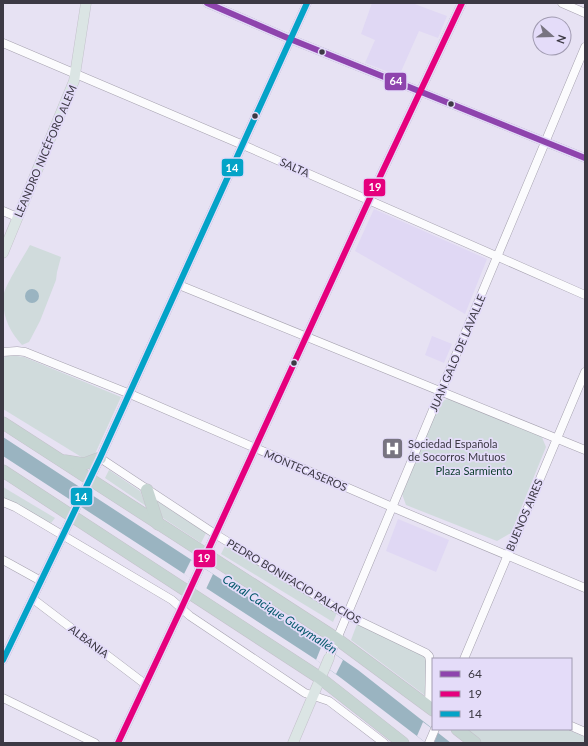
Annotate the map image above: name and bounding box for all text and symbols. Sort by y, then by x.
north arrow [532,16,572,56]
text: N [554,33,569,46]
unlabelled marker [317,47,327,57]
line badge: 64 [384,72,407,91]
text: 64 [390,74,403,87]
street label: LEANDRO NICÉFORO ALEM [11,83,79,219]
unlabelled marker [446,99,456,109]
unlabelled marker [250,111,260,121]
street label: SALTA [278,155,312,179]
line badge: 14 [221,158,244,177]
text: 14 [226,161,239,174]
line badge: 19 [363,178,386,197]
text: 19 [369,180,381,193]
street label: JUAN GALO DE LAVALLE [426,293,488,413]
unlabelled marker [289,358,299,368]
hospital icon: Sociedad Española de Socorros Mutuos [379,436,405,462]
place label: Sociedad Española de Socorros Mutuos [408,437,506,463]
street label: MONTECASEROS [263,447,349,493]
park label: Plaza Sarmiento [436,464,512,477]
street label: BUENOS AIRES [503,477,545,553]
line badge: 14 [70,487,93,506]
text: 14 [75,490,88,503]
street label: PEDRO BONIFACIO PALACIOS [225,536,363,626]
line badge: 19 [193,549,216,568]
text: 19 [198,551,210,564]
water label: Canal Cacique Guaymallén [220,571,340,657]
street label: ALBANIA [67,622,112,661]
legend [432,658,572,730]
text: 64 [468,666,482,681]
text: 19 [468,686,482,701]
text: 14 [468,706,482,721]

